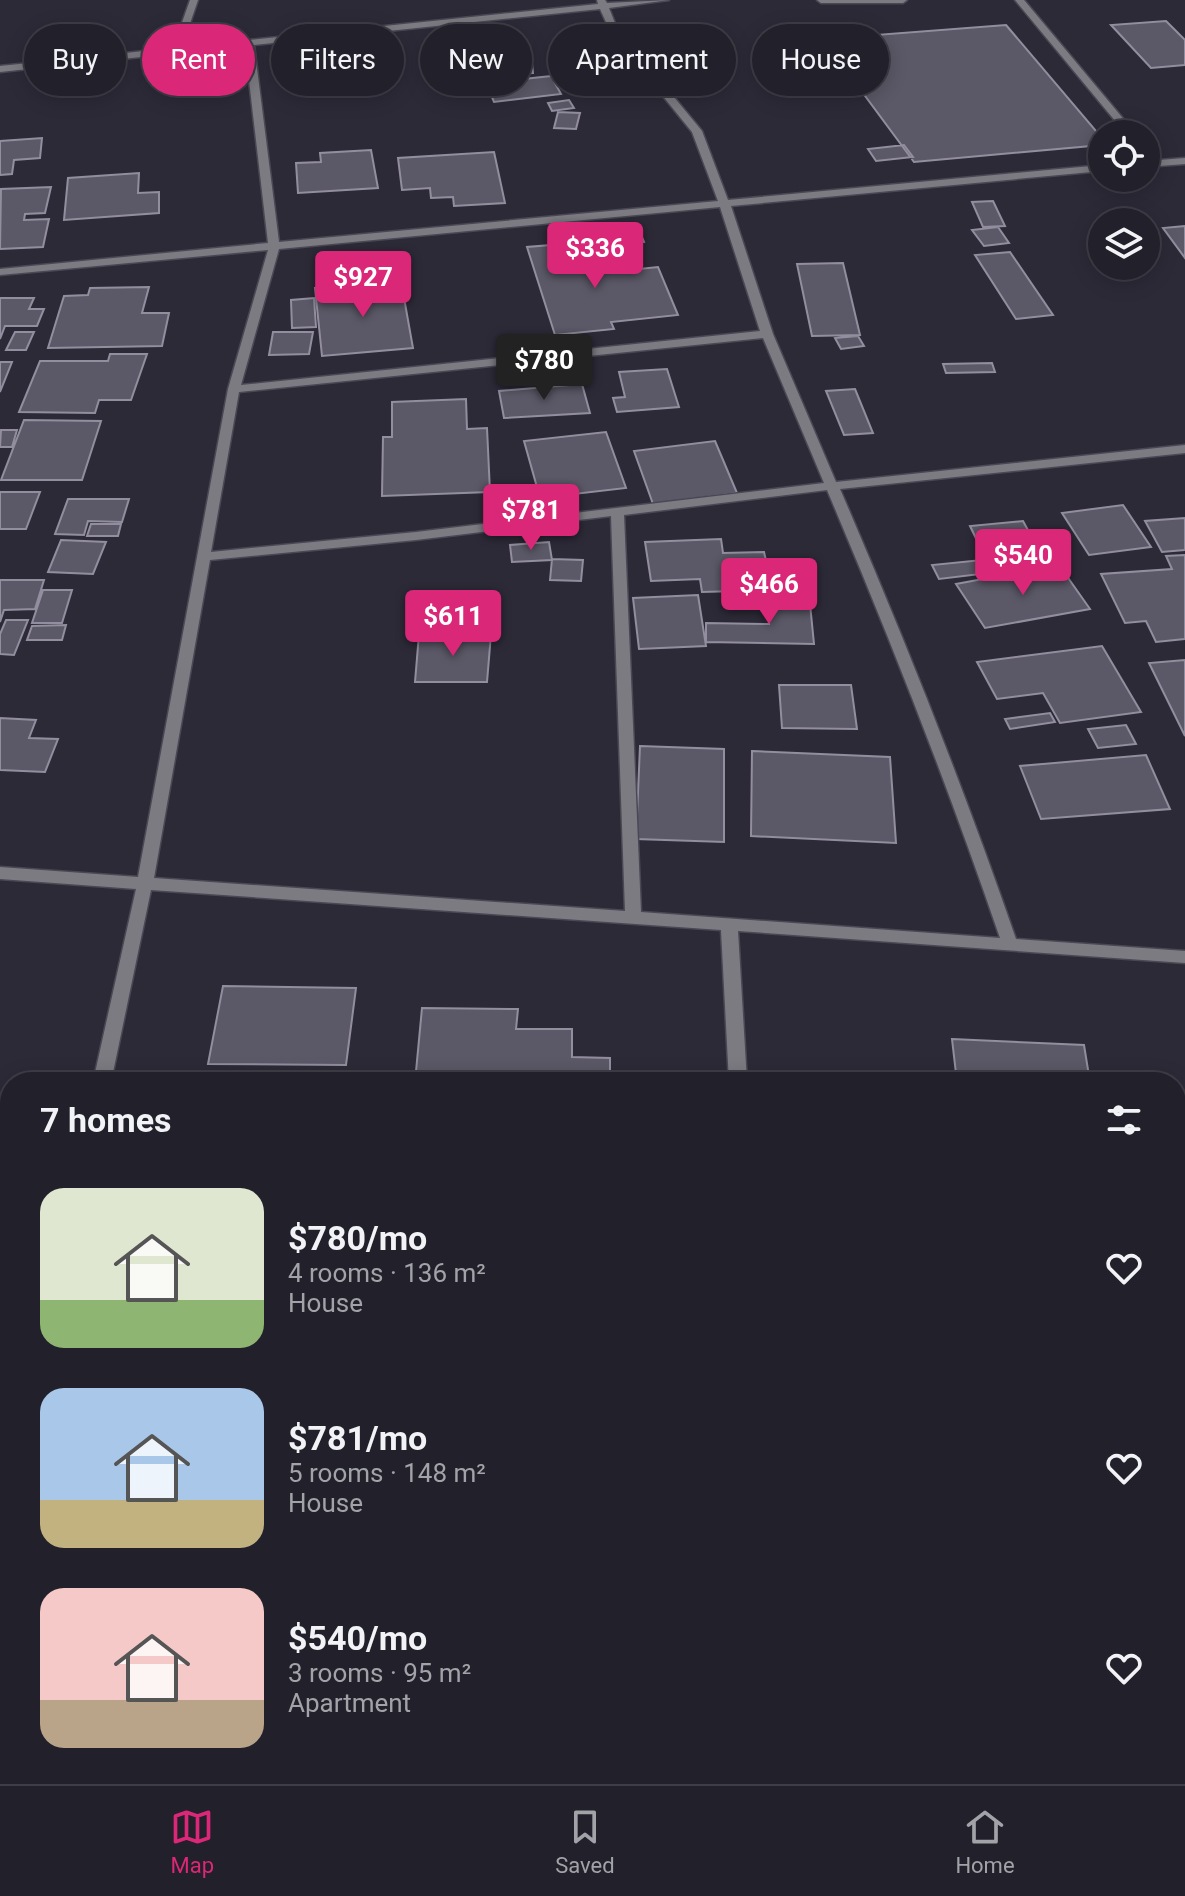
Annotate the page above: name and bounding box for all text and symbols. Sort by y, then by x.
chip: Buy [24,24,126,96]
chip: Rent [142,24,255,96]
chip: Filters [271,24,404,96]
chip: New [420,24,532,96]
chip: Apartment [548,24,736,96]
chip: House [752,24,889,96]
map controls [1088,120,1160,280]
button: locate [1088,120,1160,192]
button: layers [1088,208,1160,280]
pin: $336 [548,222,642,290]
text: $336 [565,233,625,263]
pin: $927 [316,251,410,319]
text: $927 [333,262,393,292]
pin: $780 [497,334,591,402]
text: $780 [514,345,574,375]
pin: $781 [484,484,578,552]
text: $781 [501,495,561,525]
pin: $540 [976,529,1070,597]
text: $540 [993,540,1053,570]
pin: $466 [722,558,816,626]
text: $466 [739,569,799,599]
pin: $611 [406,590,500,658]
text: $611 [423,601,483,631]
icon: filters [1102,1098,1146,1142]
text: 7 homes [40,1100,171,1140]
text: $780/mo [288,1218,427,1258]
icon: home [104,1220,200,1316]
icon: heart [1102,1246,1146,1290]
text: 4 rooms · 136 m² [288,1258,486,1288]
text: House [288,1288,363,1318]
text: $781/mo [288,1418,427,1458]
icon: home [104,1420,200,1516]
icon: heart [1102,1446,1146,1490]
text: 5 rooms · 148 m² [288,1458,486,1488]
text: House [288,1488,363,1518]
text: $540/mo [288,1618,427,1658]
icon: home [104,1620,200,1716]
icon: heart [1102,1646,1146,1690]
text: 3 rooms · 95 m² [288,1658,471,1688]
text: Apartment [288,1688,411,1718]
tab: Map [170,1805,214,1878]
tab: Saved [555,1805,615,1878]
tab: Home [955,1805,1015,1878]

